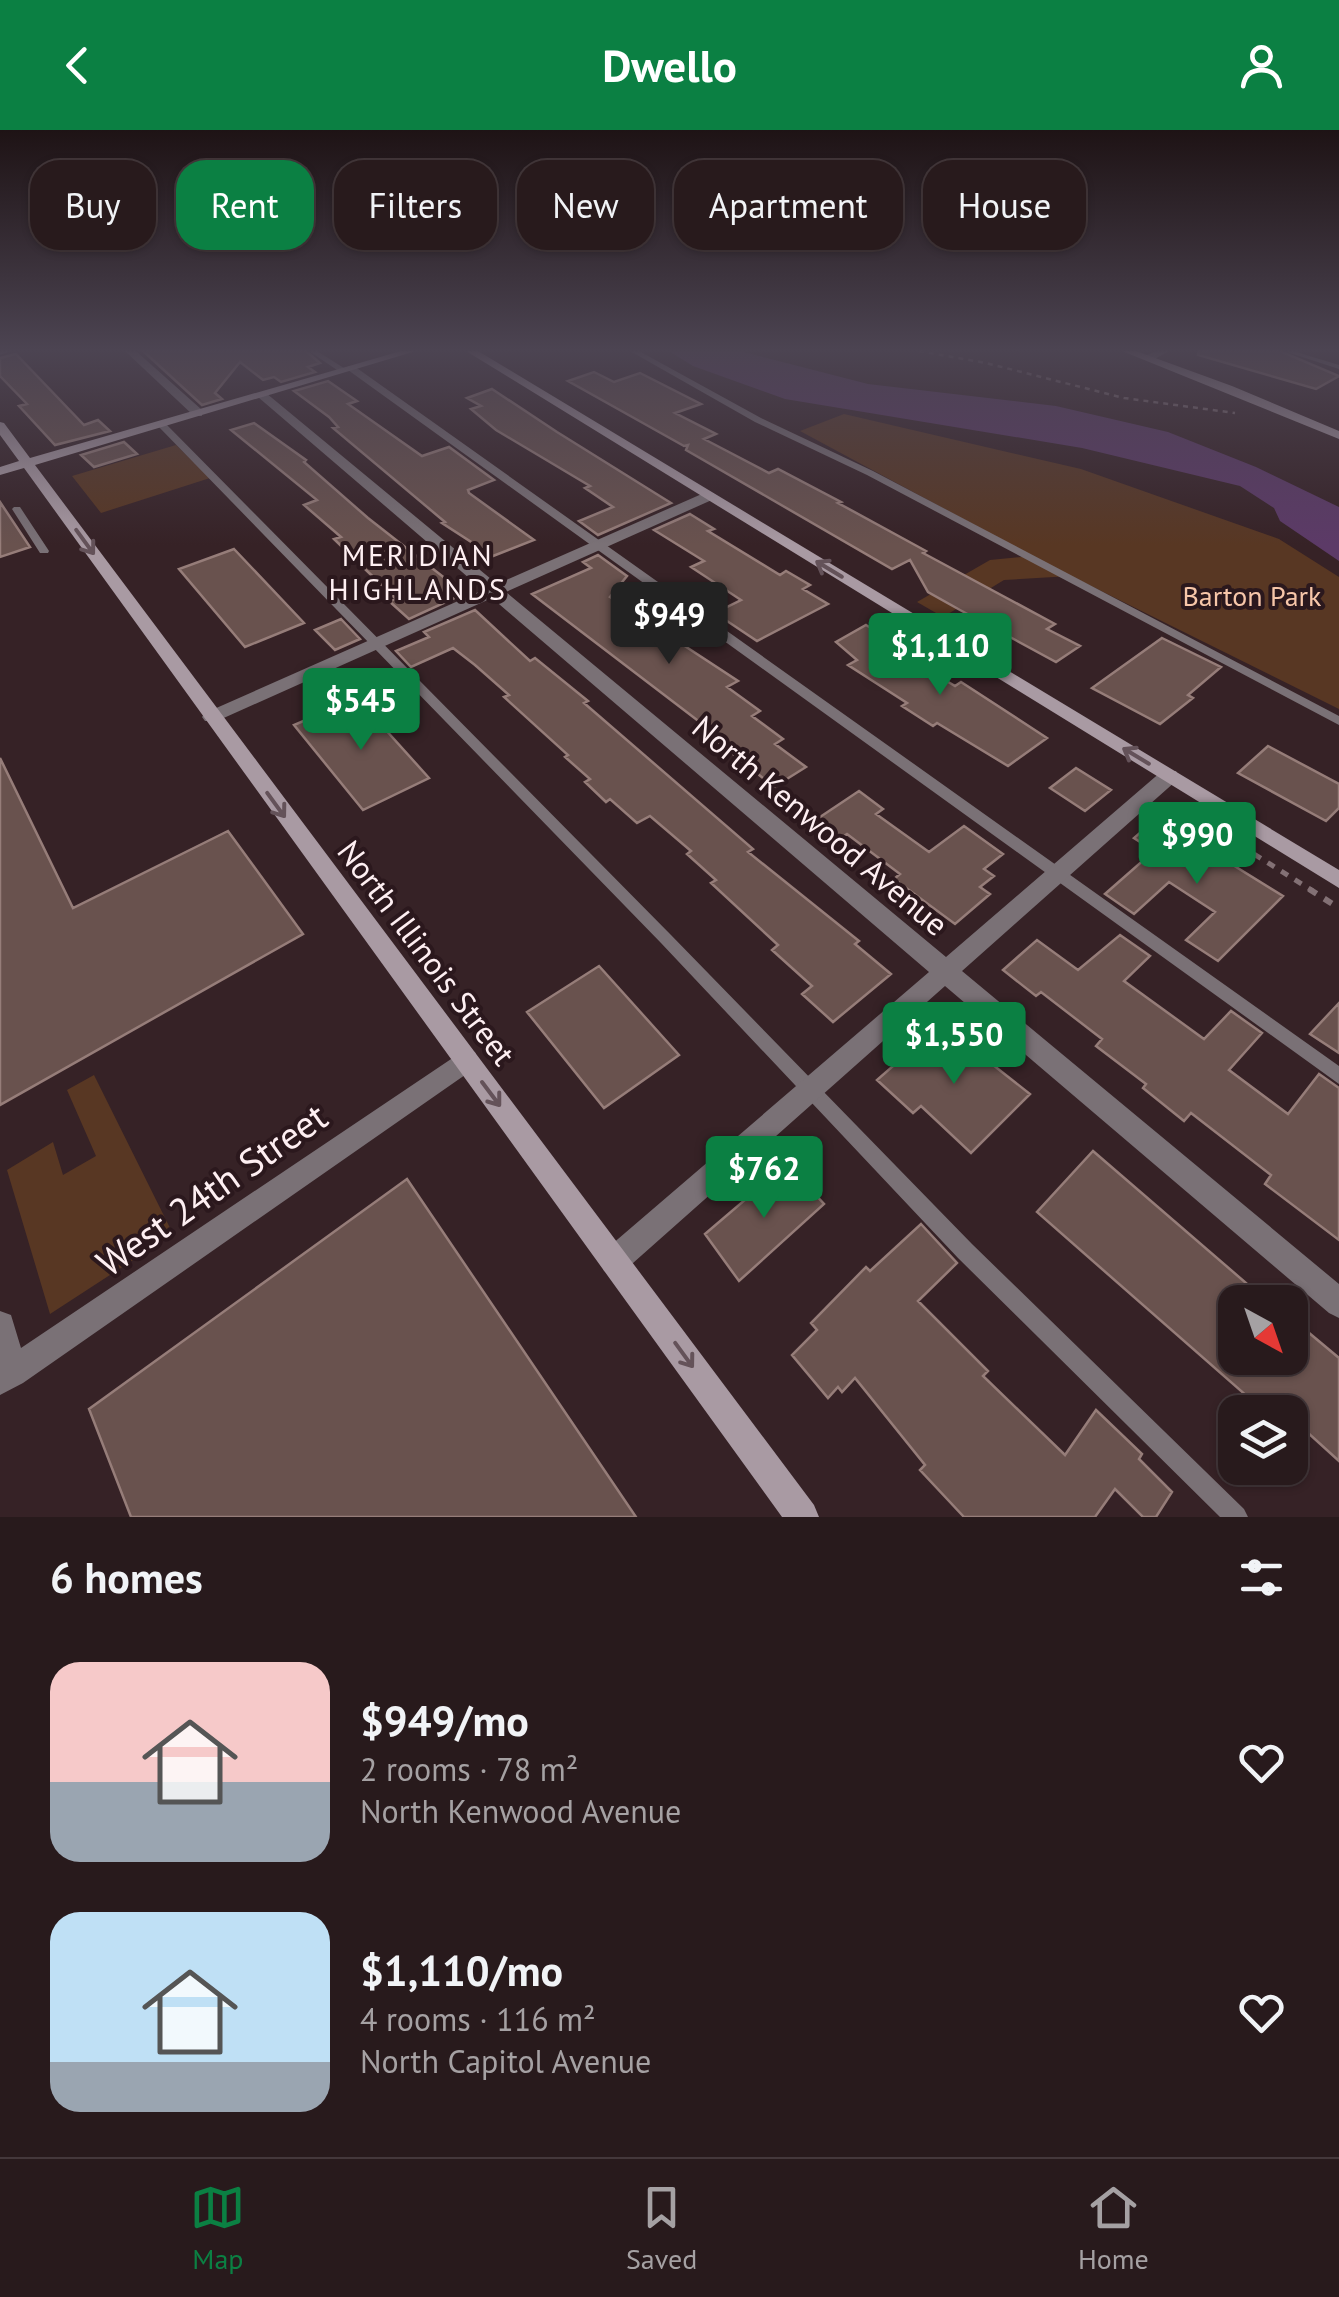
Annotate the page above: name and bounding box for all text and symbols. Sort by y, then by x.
text: Dwello [602,36,737,94]
icon: back [50,38,105,93]
icon: person [1234,38,1289,93]
chip: Buy [30,160,156,250]
chip: Rent [176,160,314,250]
chip: Filters [334,160,497,250]
chip: New [517,160,654,250]
chip: Apartment [674,160,903,250]
chip: House [923,160,1086,250]
one-way arrow [74,528,95,555]
district label: MERIDIAN HIGHLANDS [329,535,507,608]
one-way arrow [815,559,844,579]
park label: Barton Park [1182,577,1322,614]
pin: $949 [610,582,728,667]
text: $949 [633,593,705,635]
pin: $1,110 [859,613,1021,698]
text: $1,110 [891,624,989,666]
pin: $545 [302,668,420,753]
text: $545 [325,679,397,721]
street label: North Kenwood Avenue [684,706,957,945]
one-way arrow [1122,746,1151,766]
one-way arrow [266,791,287,818]
pin: $990 [1138,802,1256,887]
text: $990 [1161,813,1233,855]
street label: North Illinois Street [328,832,525,1073]
pin: $1,550 [873,1002,1035,1087]
text: $1,550 [905,1013,1003,1055]
one-way arrow [480,1080,501,1107]
street label: West 24th Street [86,1091,336,1286]
pin: $762 [705,1136,823,1221]
text: $762 [728,1147,800,1189]
north arrow [1218,1285,1308,1375]
map controls [1218,1285,1308,1485]
one-way arrow [673,1341,694,1369]
button: layers [1218,1395,1308,1485]
text: 6 homes [50,1550,203,1605]
icon: filters [1234,1550,1289,1605]
text: $949/mo [360,1693,529,1748]
icon: home [130,1702,250,1822]
icon: heart [1234,1735,1289,1790]
text: 2 rooms · 78 m² [360,1748,578,1790]
text: North Kenwood Avenue [360,1790,681,1832]
text: $1,110/mo [360,1943,563,1998]
icon: home [130,1952,250,2072]
icon: heart [1234,1985,1289,2040]
text: 4 rooms · 116 m² [360,1998,596,2040]
text: North Capitol Avenue [360,2040,651,2082]
tab: Map [190,2180,245,2277]
tab: Saved [626,2180,697,2277]
tab: Home [1078,2180,1149,2277]

